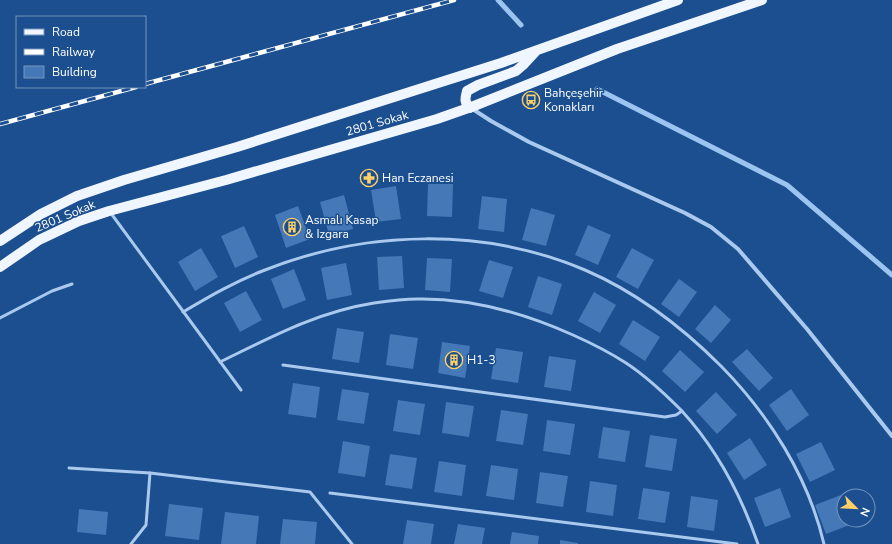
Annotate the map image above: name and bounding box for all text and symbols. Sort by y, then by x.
legend [16,16,146,88]
text: Road [52,24,80,40]
text: Railway [52,44,96,60]
text: Building [52,64,97,80]
place label: Bahçeşehir Konakları [544,85,604,115]
bus stop icon: Bahçeşehir Konakları [521,90,541,110]
street label: 2801 Sokak [344,106,411,140]
pharmacy icon: Han Eczanesi [359,168,379,188]
place label: Han Eczanesi [382,170,454,186]
street label: 2801 Sokak [32,196,99,236]
place label: Asmalı Kasap & Izgara [305,212,378,242]
building icon: Asmalı Kasap & Izgara [282,217,302,237]
building icon: H1-3 [444,350,464,370]
place label: H1-3 [467,352,496,368]
north arrow [836,488,876,528]
text: N [856,505,873,519]

